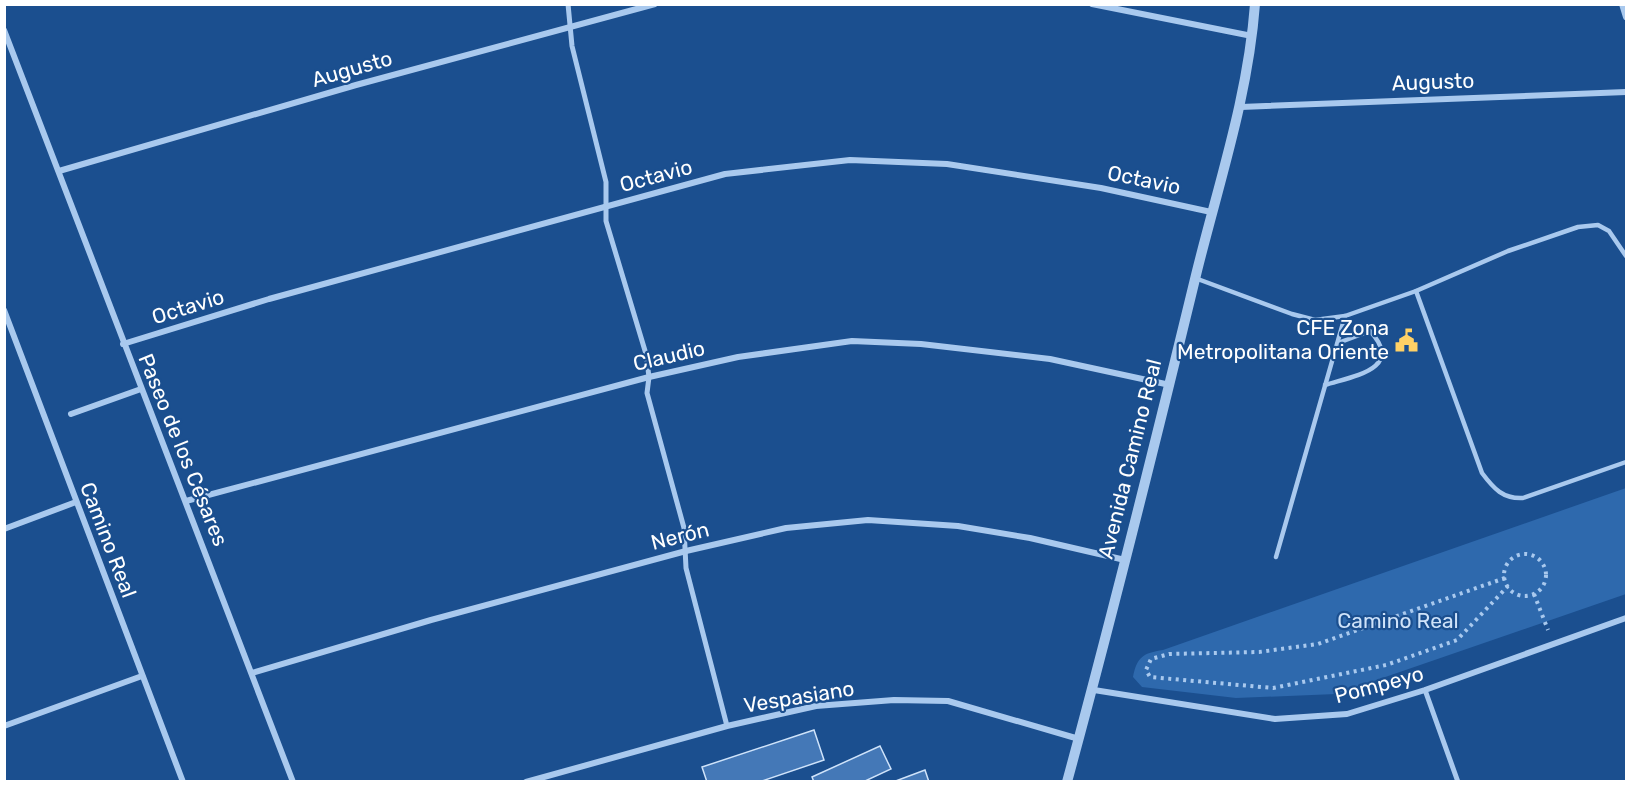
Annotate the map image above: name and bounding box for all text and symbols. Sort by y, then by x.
street label: Augusto [309,45,395,92]
street label: Augusto [1391,68,1475,95]
street label: Octavio [617,154,695,197]
street label: Octavio [1105,160,1183,199]
street label: Octavio [149,284,227,329]
place label: CFE Zona Metropolitana Oriente [1177,315,1389,364]
public building icon: CFE Zona Metropolitana Oriente [1394,327,1420,353]
street label: Claudio [631,335,707,376]
street label: Paseo de los Césares [133,350,233,550]
street label: Avenida Camino Real [1093,356,1166,561]
street label: Camino Real [75,479,142,601]
street label: Nerón [648,516,711,555]
park label: Camino Real [1337,608,1459,633]
street label: Pompeyo [1332,661,1426,708]
street label: Vespasiano [742,675,856,718]

